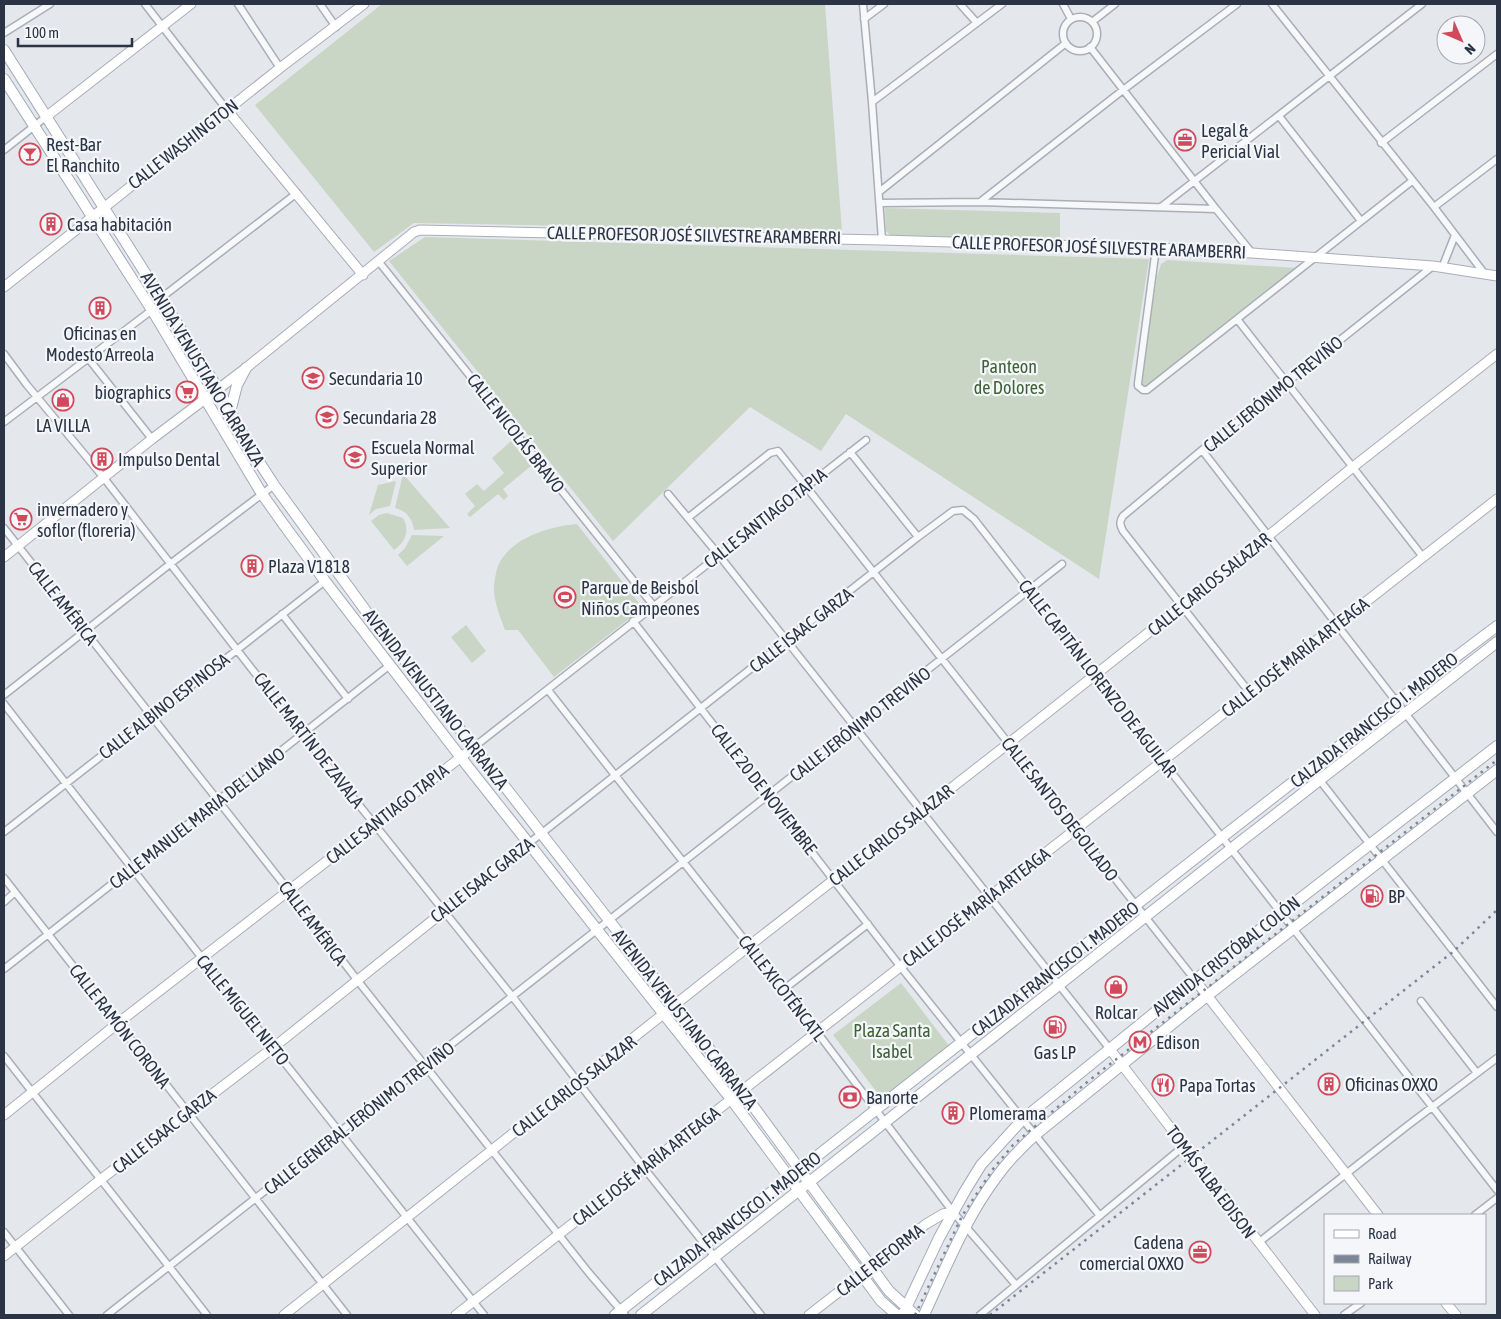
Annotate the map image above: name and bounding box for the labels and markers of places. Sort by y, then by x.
place label: Legal & Pericial Vial [1201,120,1280,162]
office icon: Legal & Pericial Vial [1173,128,1197,152]
place label: Rest-Bar El Ranchito [46,134,120,176]
bar icon: Rest-Bar El Ranchito [18,142,42,166]
building icon: Casa habitación [39,212,63,236]
place label: Casa habitación [67,214,172,235]
building icon: Oficinas en Modesto Arreola [88,296,112,320]
place label: Oficinas en Modesto Arreola [46,323,154,365]
school or university icon: Secundaria 10 [301,366,325,390]
place label: Secundaria 10 [329,368,423,389]
supermarket icon: biographics [175,380,199,404]
place label: biographics [94,382,171,403]
shop icon: LA VILLA [51,388,75,412]
school or university icon: Secundaria 28 [315,405,339,429]
place label: Secundaria 28 [343,407,437,428]
place label: LA VILLA [36,415,90,436]
place label: Escuela Normal Superior [371,437,475,479]
school or university icon: Escuela Normal Superior [343,445,367,469]
building icon: Impulso Dental [90,447,114,471]
place label: Impulso Dental [118,449,220,470]
place label: invernadero y soflor (floreria) [37,499,136,541]
supermarket icon: invernadero y soflor (floreria) [9,507,33,531]
building icon: Plaza V1818 [240,554,264,578]
place label: Plaza V1818 [268,556,350,577]
place label: Parque de Beisbol Niños Campeones [581,577,700,619]
sports icon: Parque de Beisbol Niños Campeones [553,585,577,609]
fuel station icon: BP [1360,884,1384,908]
place label: BP [1388,886,1406,907]
shop icon: Rolcar [1104,975,1128,999]
place label: Rolcar [1095,1002,1138,1023]
fuel station icon: Gas LP [1043,1015,1067,1039]
metro station icon: Edison [1128,1030,1152,1054]
place label: Edison [1156,1032,1200,1053]
place label: Gas LP [1034,1042,1076,1063]
building icon: Oficinas OXXO [1317,1072,1341,1096]
restaurant icon: Papa Tortas [1151,1073,1175,1097]
place label: Oficinas OXXO [1345,1074,1438,1095]
place label: Papa Tortas [1179,1075,1256,1096]
bank icon: Banorte [838,1085,862,1109]
place label: Banorte [866,1087,918,1108]
building icon: Plomerama [941,1101,965,1125]
place label: Plomerama [969,1103,1047,1124]
place label: Cadena comercial OXXO [1079,1232,1184,1274]
office icon: Cadena comercial OXXO [1188,1240,1212,1264]

